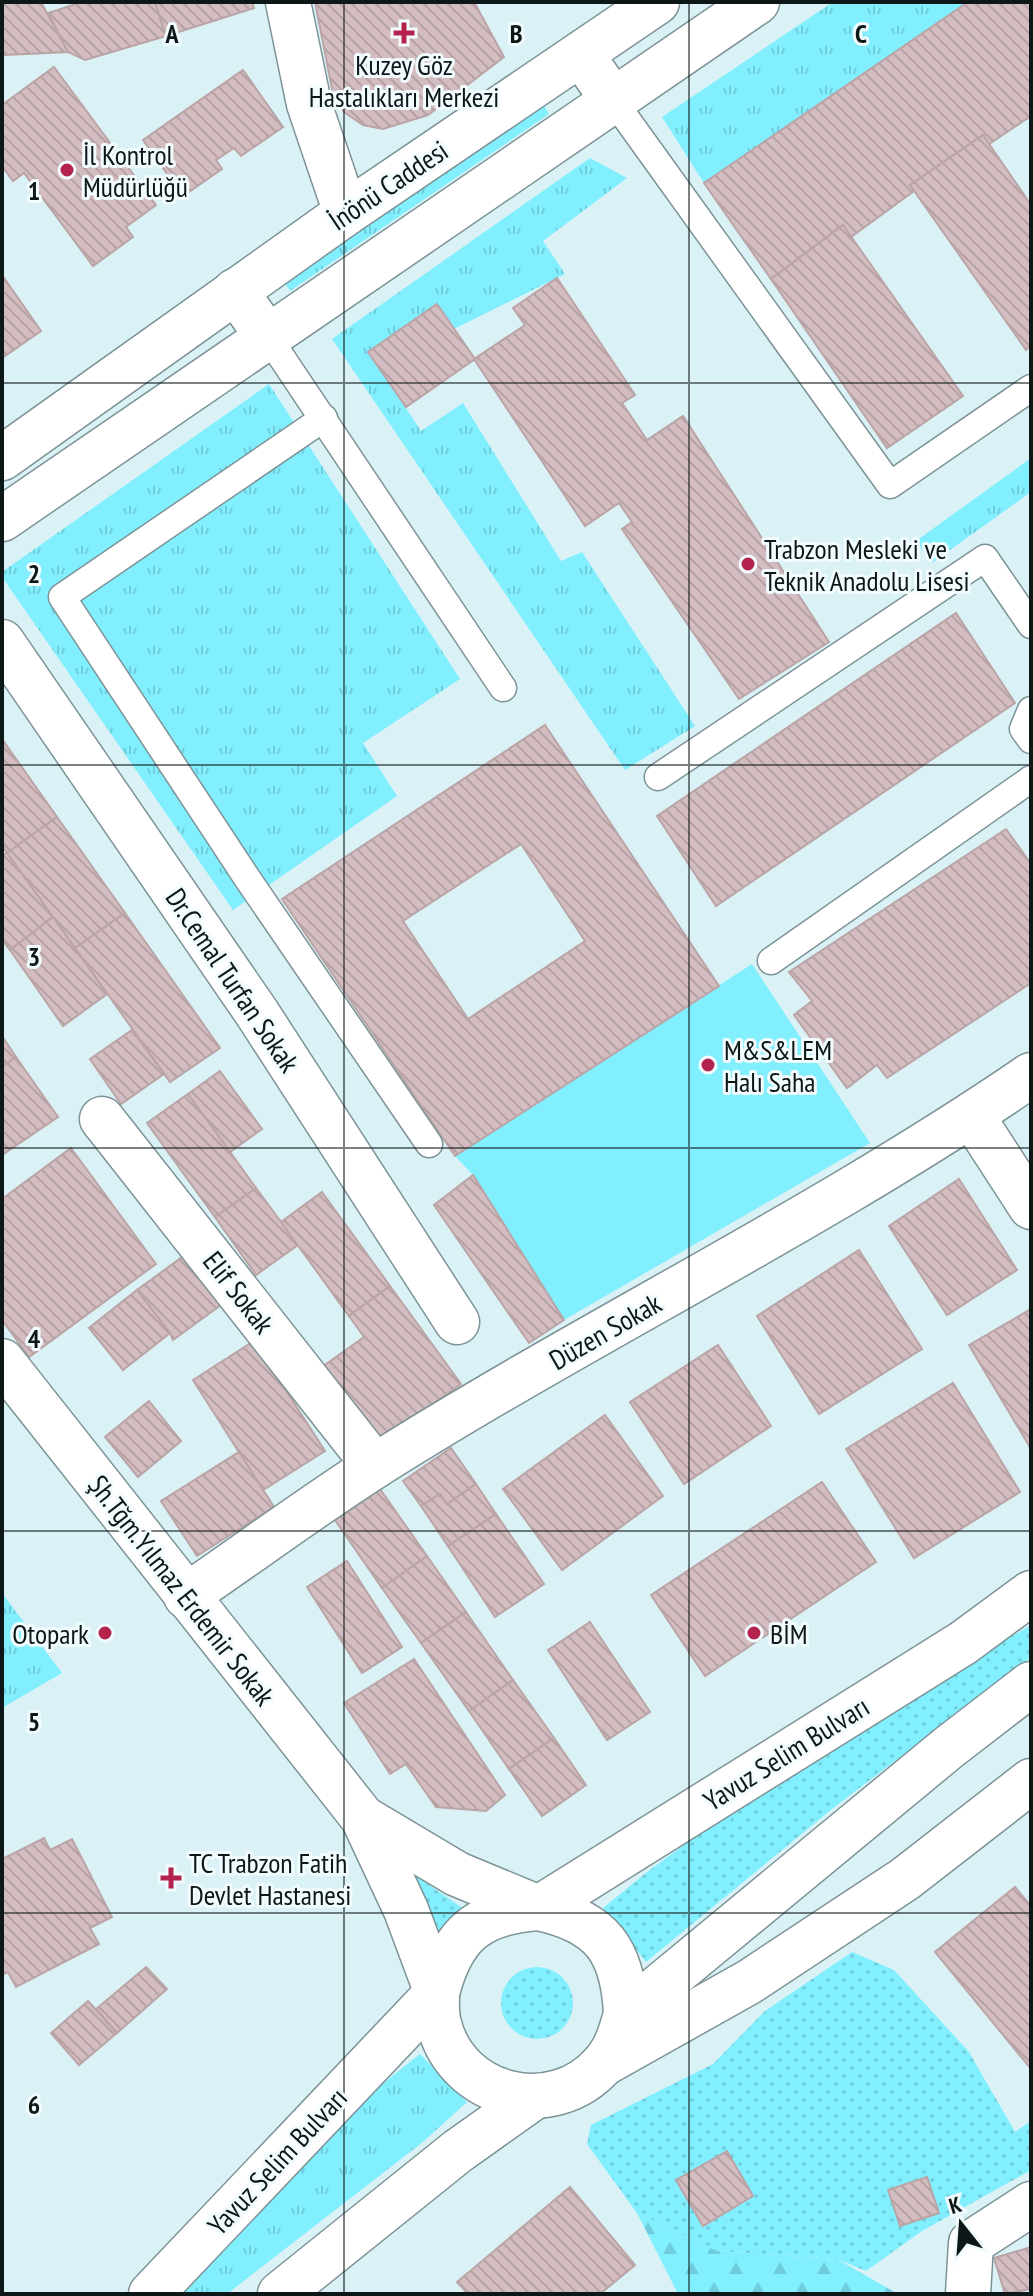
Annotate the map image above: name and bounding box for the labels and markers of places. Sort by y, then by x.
marker: Kuzey Göz Hastalıkları Merkezi [393,22,415,44]
place label: Kuzey Göz Hastalıkları Merkezi [309,46,499,115]
place label: İl Kontrol Müdürlüğü [83,136,188,205]
marker: İl Kontrol Müdürlüğü [58,161,76,179]
place label: Trabzon Mesleki ve Teknik Anadolu Lisesi [764,530,970,599]
marker: Trabzon Mesleki ve Teknik Anadolu Lisesi [739,555,757,573]
place label: M&S&LEM Halı Saha [724,1031,832,1100]
marker: M&S&LEM Halı Saha [699,1056,717,1074]
place label: Otopark [12,1615,89,1652]
place label: BİM [770,1615,808,1652]
marker: Otopark [96,1624,114,1642]
marker: BİM [745,1624,763,1642]
place label: TC Trabzon Fatih Devlet Hastanesi [189,1844,351,1913]
marker: TC Trabzon Fatih Devlet Hastanesi [160,1867,182,1889]

